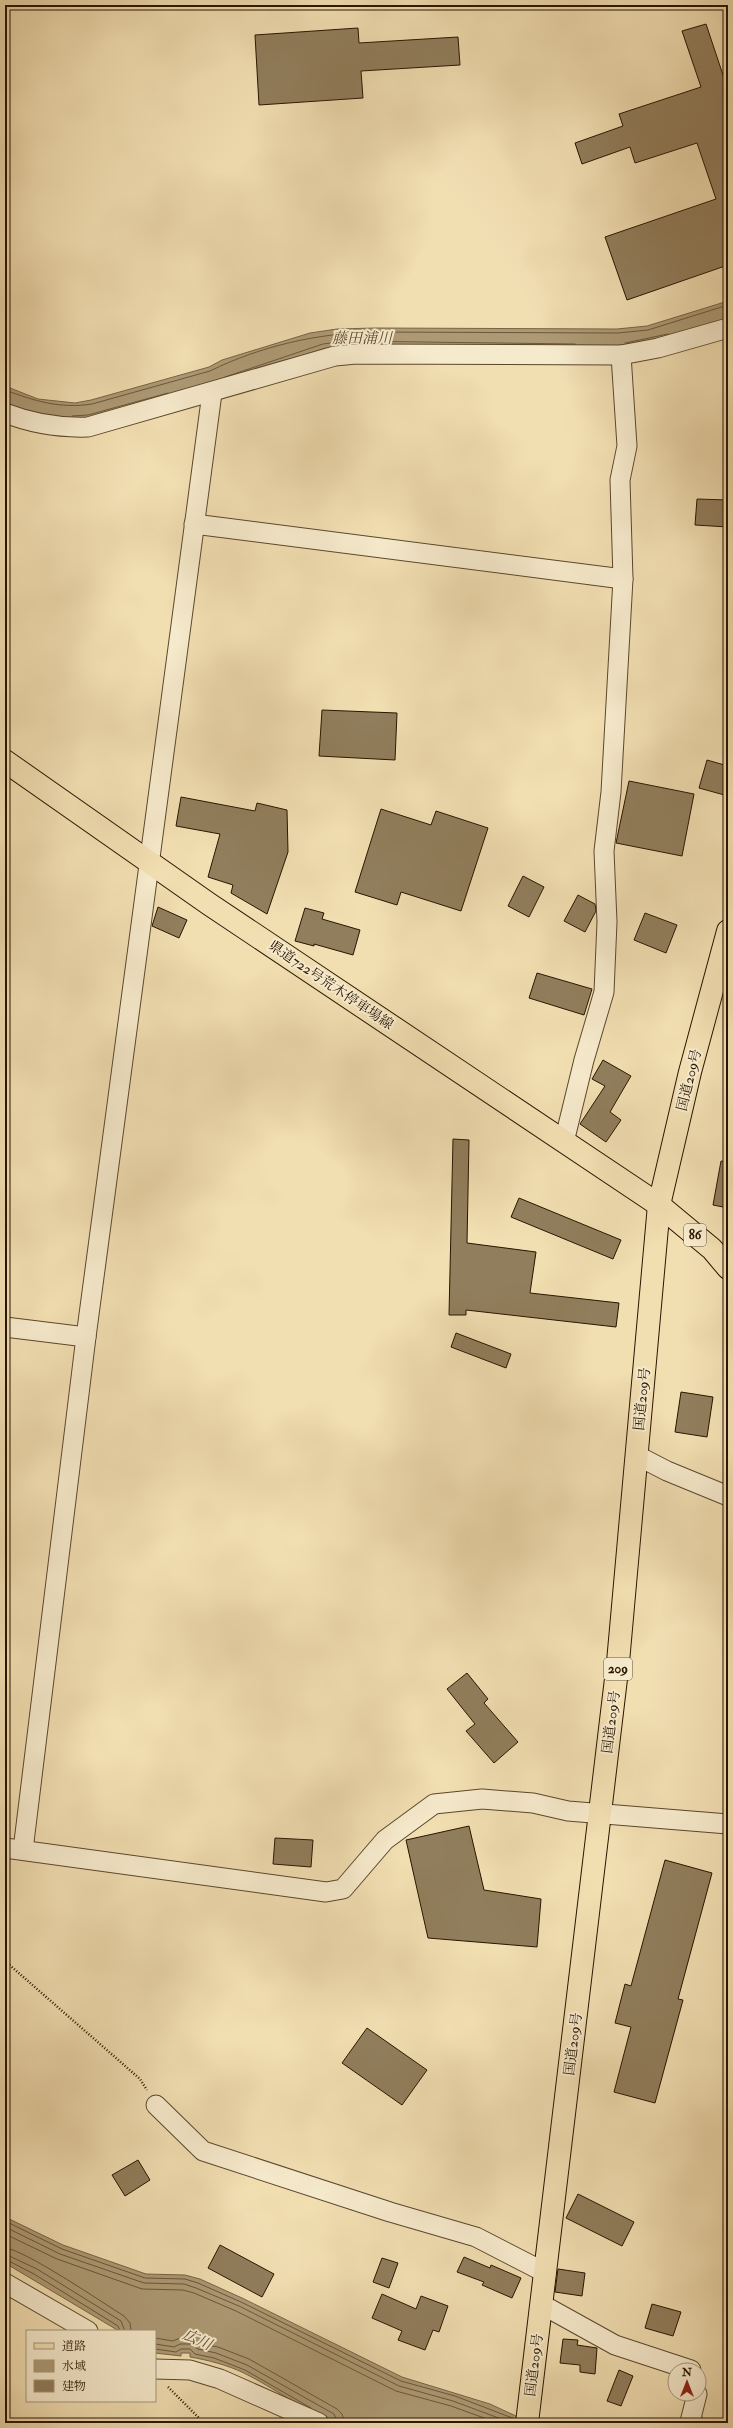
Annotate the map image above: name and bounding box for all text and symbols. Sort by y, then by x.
water label: 藤田浦川 [332,329,394,348]
street label: 県道722号荒木停車場線 [265,937,397,1033]
street label: 国道209号 [673,1047,705,1113]
road number: 86 [684,1224,706,1246]
street label: 国道209号 [630,1367,654,1431]
road number: 209 [604,1658,632,1680]
street label: 国道209号 [599,1689,623,1755]
street label: 国道209号 [561,2011,585,2077]
water label: 広川 [179,2325,216,2356]
legend [26,2330,156,2402]
street label: 国道209号 [522,2332,546,2398]
text: 道路 [62,2339,86,2354]
text: 水域 [62,2359,86,2374]
north arrow [667,2362,707,2402]
text: N [681,2366,693,2379]
text: 建物 [62,2379,86,2394]

